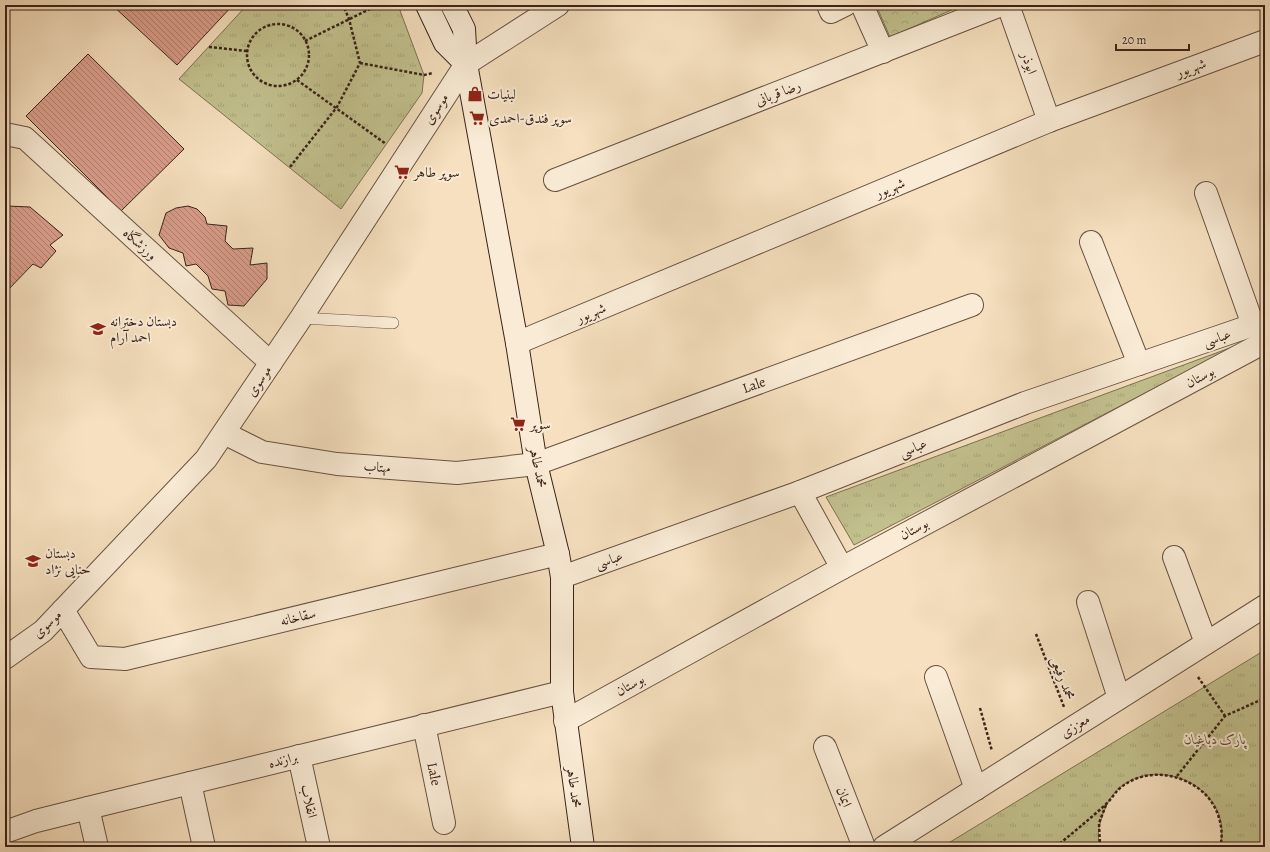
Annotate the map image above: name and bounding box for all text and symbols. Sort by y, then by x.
scale bar [1116,26,1189,52]
text: 20 m [1122,32,1146,48]
street label: ابوذر [1016,47,1042,77]
street label: شهریور [1171,54,1209,83]
street label: رضا قربانی [752,76,804,110]
shop icon: لبنیات [466,85,484,103]
place label: لبنیات [487,85,516,104]
street label: موسوی [419,90,453,128]
supermarket icon: سوپر فندق-احمدی [468,109,486,127]
place label: سوپر فندق-احمدی [489,109,572,128]
supermarket icon: سوپر طاهر [393,163,411,181]
place label: سوپر طاهر [412,163,460,182]
street label: شهریور [870,173,908,204]
street label: ورزشگاه [119,224,161,264]
street label: شهریور [571,298,609,329]
place label: دبستان دخترانه احمد آرام [110,312,177,350]
school or university icon: دبستان دخترانه احمد آرام [89,320,107,338]
street label: عباسی [1201,324,1233,352]
street label: بوستان [1182,361,1218,392]
street label: موسوی [242,362,276,400]
street label: Lale [740,372,768,398]
supermarket icon: سوپر [509,415,527,433]
place label: سوپر [528,415,551,434]
street label: عباسی [896,434,930,462]
street label: محمد طاهر [524,443,552,489]
street label: مهتاب [363,456,391,478]
street label: بوستان [896,513,932,544]
place label: دبستان حنایی نژاد [45,544,91,579]
street label: عباسی [593,546,625,574]
school or university icon: دبستان حنایی نژاد [24,552,42,570]
street label: سقاخانه [278,603,318,631]
street label: موسوی [28,606,66,642]
street label: محمد رفیعی [1046,654,1080,702]
street label: بوستان [612,669,648,701]
street label: معززی [1057,710,1093,742]
park label: پارک دباغیان [1184,730,1247,750]
street label: برازنده [266,747,300,773]
street label: Lale [422,761,446,787]
street label: محمد طاهر [561,763,586,809]
street label: انقلاب [296,783,322,819]
street label: ایمان [831,784,857,810]

